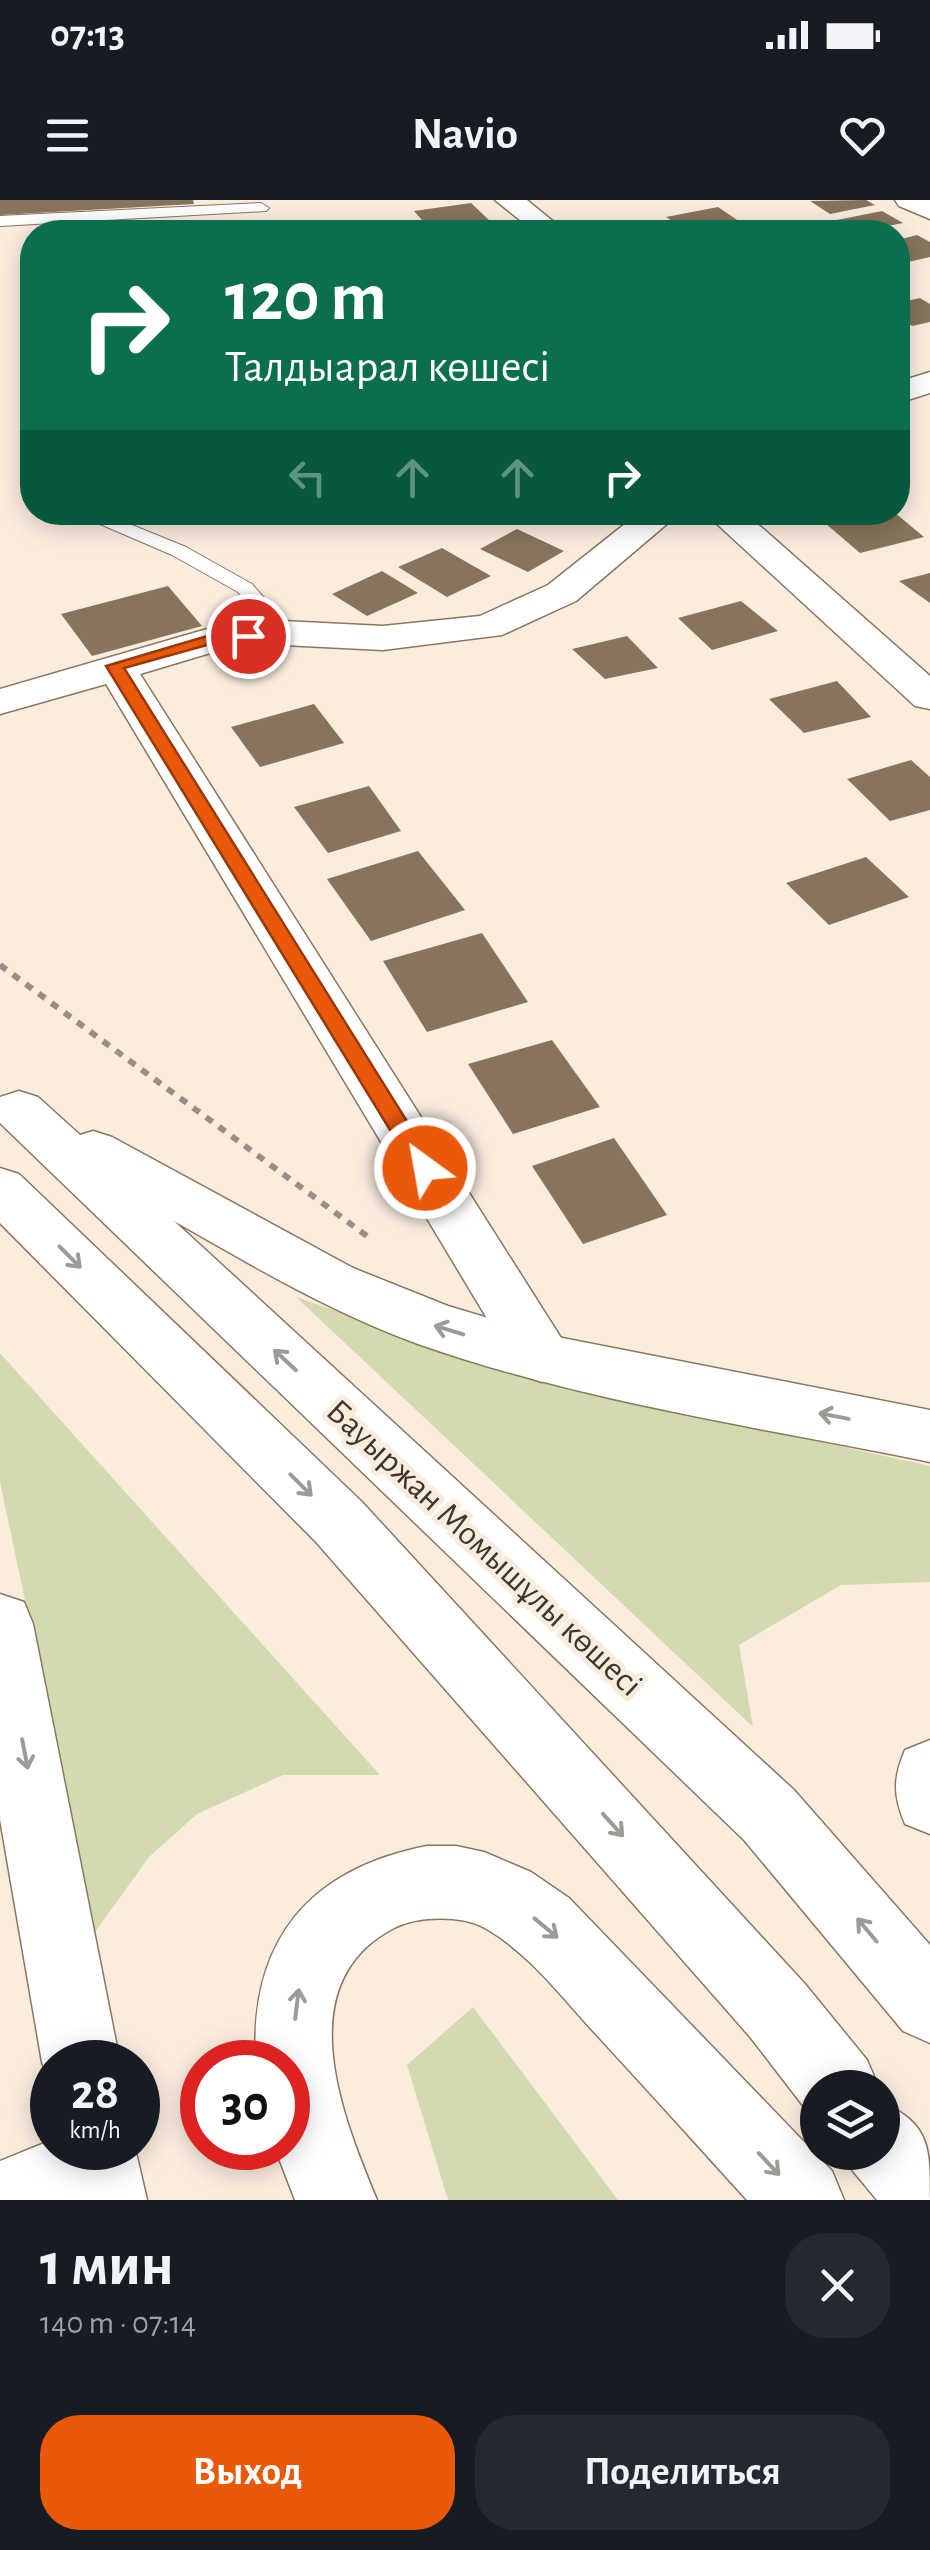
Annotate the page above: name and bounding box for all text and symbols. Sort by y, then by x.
text: 07:13 [50,16,125,54]
icon: menu [40,108,95,163]
icon: heart [835,108,890,163]
text: Navio [412,112,518,157]
icon: right [60,260,190,390]
text: 120 m [225,263,387,333]
text: Талдыарал көшесі [225,345,550,390]
icon: left [280,450,335,505]
icon: ahead [385,450,440,505]
icon: ahead [490,450,545,505]
icon: right [595,450,650,505]
pin [206,594,291,679]
icon: arrive [221,609,276,664]
position arrow [373,1116,477,1220]
one-way arrow [57,1245,81,1269]
one-way arrow [434,1320,465,1338]
one-way arrow [273,1349,298,1372]
street label: Бауыржан Момышұлы көшесі [320,1393,648,1703]
one-way arrow [819,1406,851,1425]
one-way arrow [289,1473,313,1497]
one-way arrow [16,1737,35,1770]
one-way arrow [601,1812,624,1837]
one-way arrow [533,1916,559,1938]
one-way arrow [856,1918,879,1943]
one-way arrow [288,1988,307,2021]
speed limit sign: 30 [180,2040,310,2170]
text: 28 [71,2068,119,2118]
map controls [800,2070,900,2170]
button: layers [800,2070,900,2170]
text: km/h [69,2118,121,2143]
one-way arrow [757,2151,780,2176]
button: close [785,2233,890,2338]
text: 1 мин [40,2236,174,2296]
text: 140 m · 07:14 [40,2307,196,2339]
button: Выход [40,2415,455,2530]
button: Поделиться [475,2415,890,2530]

